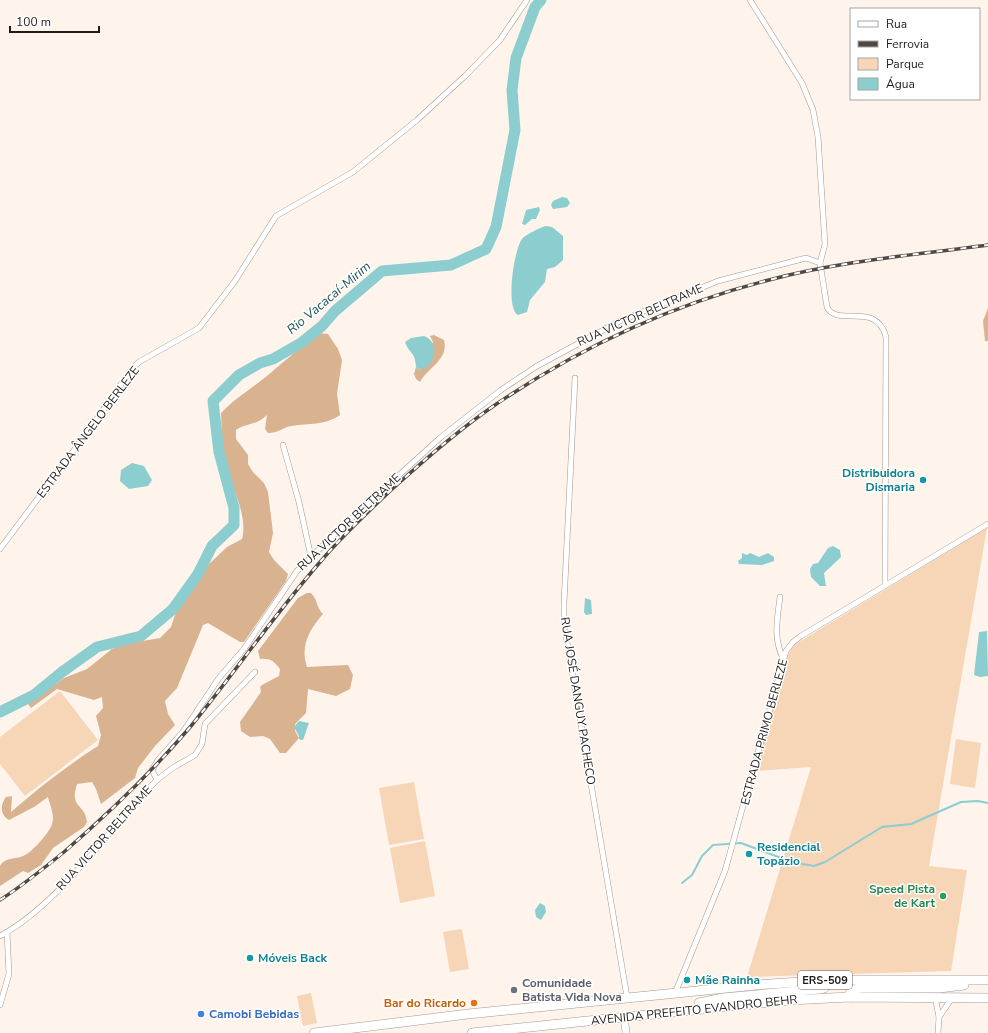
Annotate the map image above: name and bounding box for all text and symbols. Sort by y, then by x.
scale bar [10,8,99,34]
legend [850,8,980,100]
text: 100 m [16,14,51,30]
text: Rua [886,16,907,32]
text: Ferrovia [886,36,929,52]
text: Parque [886,56,924,72]
text: Água [886,76,915,92]
water label: Rio Vacacaí-Mirim [283,257,375,339]
street label: RUA VICTOR BELTRAME [575,280,705,350]
street label: ESTRADA ÂNGELO BERLEZE [33,363,143,501]
place label: Distribuidora Dismaria [842,465,915,495]
street label: RUA VICTOR BELTRAME [294,470,404,574]
marker: Distribuidora Dismaria [918,475,928,485]
street label: RUA JOSÉ DANGUY PACHECO [557,616,599,786]
street label: ESTRADA PRIMO BERLEZE [737,657,791,807]
street label: RUA VICTOR BELTRAME [53,782,155,894]
place label: Residencial Topázio [757,839,821,869]
marker: Residencial Topázio [744,849,754,859]
place label: Speed Pista de Kart [869,881,935,911]
marker: Speed Pista de Kart [938,891,948,901]
place label: Móveis Back [258,950,328,966]
marker: Móveis Back [245,953,255,963]
road number: ERS-509 [798,971,852,989]
place label: Mãe Rainha [695,972,760,988]
place label: Comunidade Batista Vida Nova [522,975,622,1005]
marker: Mãe Rainha [682,975,692,985]
marker: Comunidade Batista Vida Nova [509,985,519,995]
street label: AVENIDA PREFEITO EVANDRO BEHR [590,991,798,1029]
place label: Bar do Ricardo [384,995,466,1011]
marker: Bar do Ricardo [469,998,479,1008]
place label: Camobi Bebidas [209,1006,299,1022]
marker: Camobi Bebidas [196,1009,206,1019]

